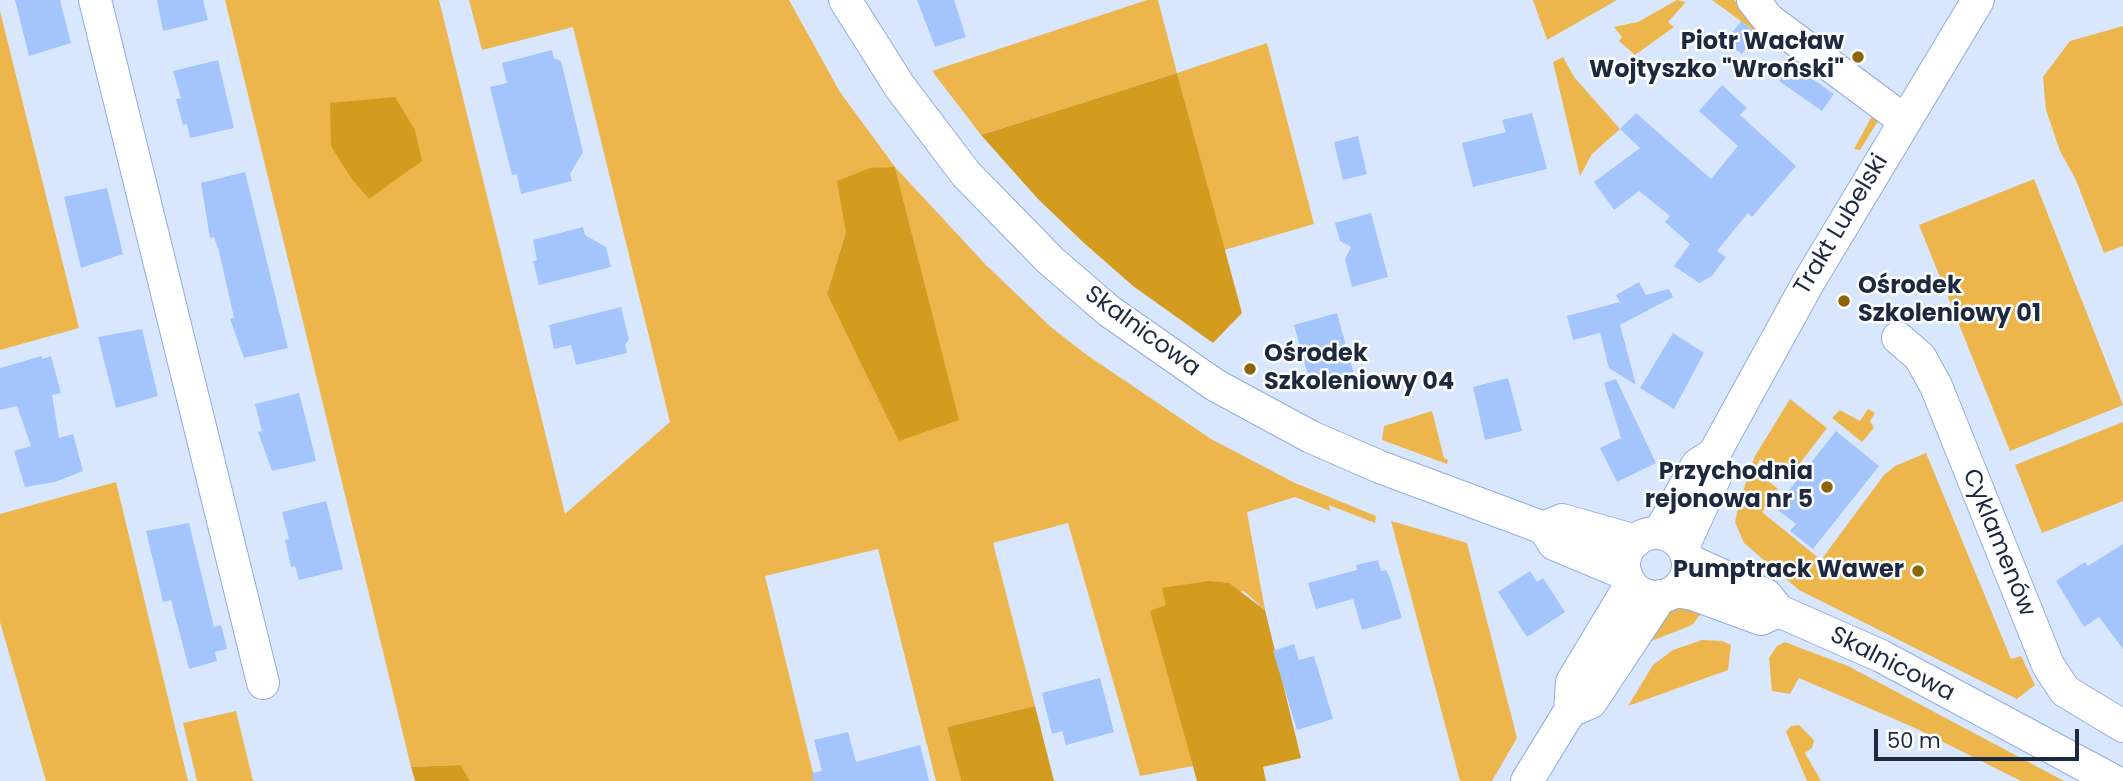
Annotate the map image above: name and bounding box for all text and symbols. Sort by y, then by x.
place label: Piotr Wacław Wojtyszko "Wroński" [1589,29,1844,85]
marker: Piotr Wacław Wojtyszko "Wroński" [1850,49,1866,65]
street label: Trakt Lubelski [1789,149,1895,301]
place label: Ośrodek Szkoleniowy 01 [1858,273,2041,329]
street label: Skalnicowa [1079,280,1205,384]
marker: Ośrodek Szkoleniowy 01 [1836,293,1852,309]
place label: Ośrodek Szkoleniowy 04 [1264,341,1454,397]
marker: Ośrodek Szkoleniowy 04 [1242,361,1258,377]
place label: Przychodnia rejonowa nr 5 [1645,459,1813,515]
street label: Cyklamenów [1955,465,2041,621]
marker: Przychodnia rejonowa nr 5 [1819,479,1835,495]
place label: Pumptrack Wawer [1673,557,1904,585]
marker: Pumptrack Wawer [1910,563,1926,579]
street label: Skalnicowa [1825,621,1959,709]
scale bar [1878,714,2083,758]
text: 50 m [1887,726,1941,755]

